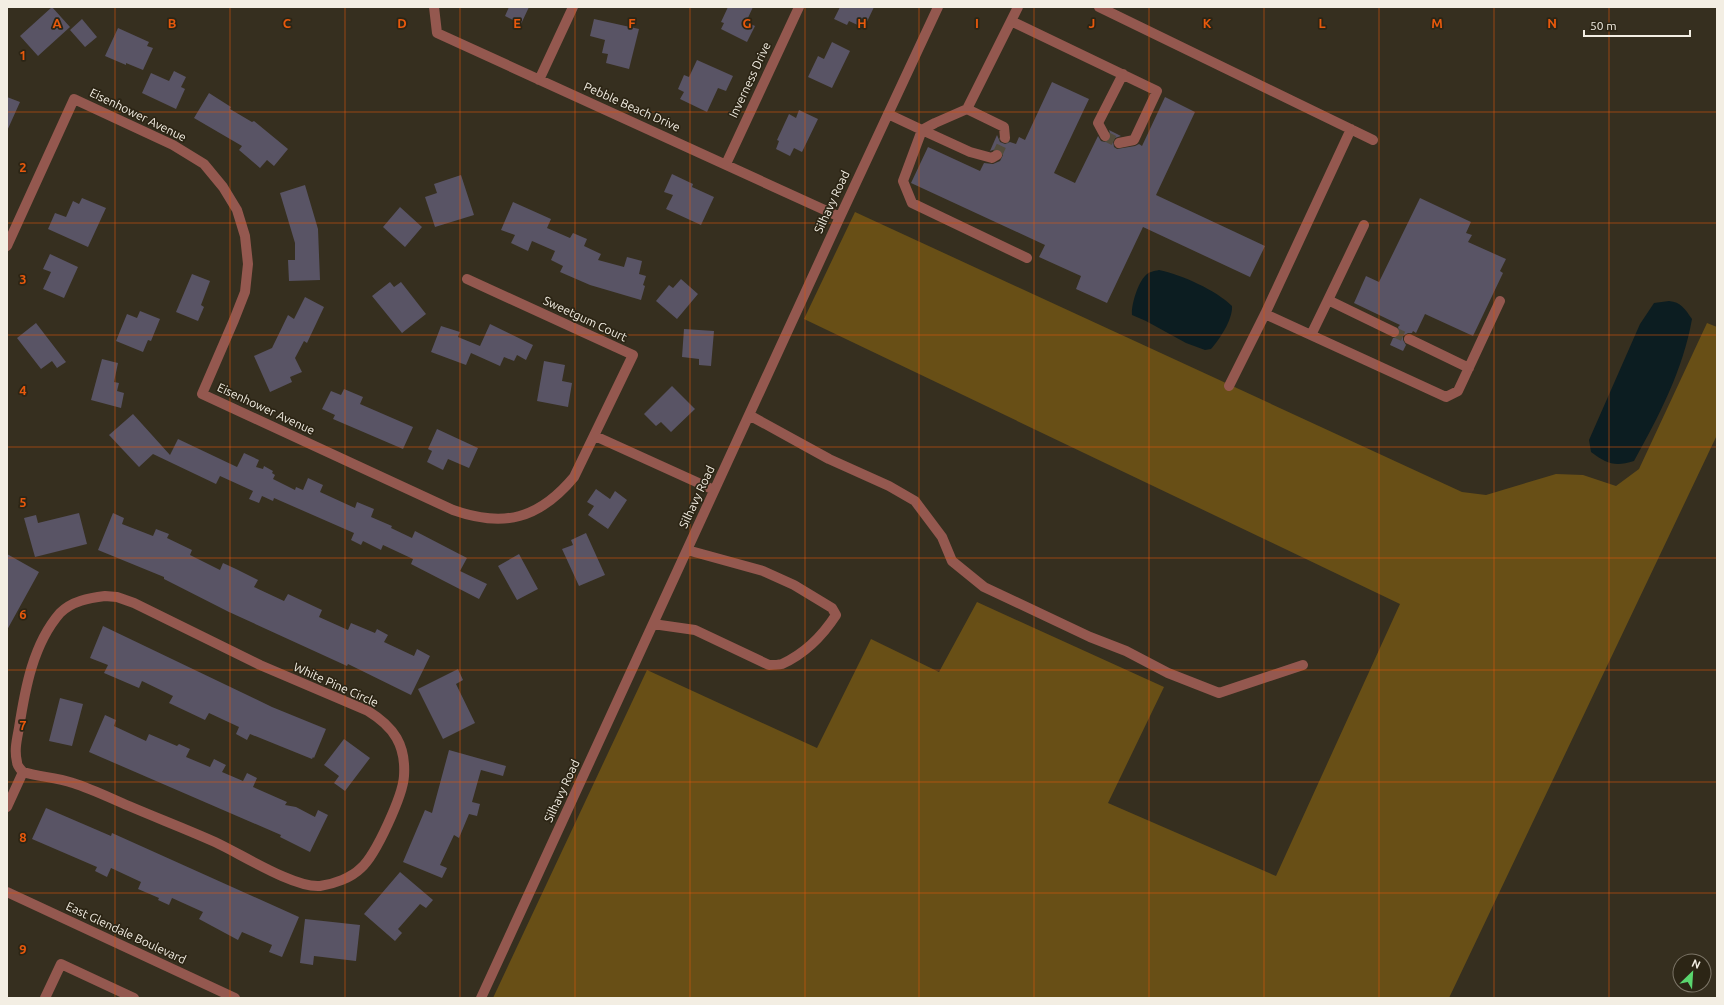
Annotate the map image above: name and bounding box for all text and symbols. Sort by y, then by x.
scale bar [1584,12,1690,38]
text: A [52,16,62,30]
text: B [168,16,177,30]
text: C [283,16,292,30]
text: D [397,16,407,30]
text: E [513,16,521,30]
text: F [628,16,636,30]
text: G [743,16,752,30]
text: H [857,16,867,30]
text: I [975,16,979,30]
text: J [1089,16,1095,30]
text: K [1203,16,1212,30]
text: L [1318,16,1326,30]
text: M [1431,16,1443,30]
text: N [1547,16,1557,30]
text: 50 m [1590,19,1617,32]
street label: Inverness Drive [726,40,773,120]
text: 1 [19,48,27,62]
street label: Pebble Beach Drive [582,79,682,134]
street label: Eisenhower Avenue [88,86,189,144]
text: 2 [19,160,27,174]
street label: Silhavy Road [811,168,852,235]
text: 3 [19,272,27,286]
street label: Sweetgum Court [541,293,629,344]
street label: Eisenhower Avenue [216,380,317,437]
text: 4 [19,383,27,397]
street label: Silhavy Road [676,463,717,530]
text: 5 [19,495,27,509]
text: 6 [19,607,27,621]
street label: White Pine Circle [292,660,381,709]
text: 7 [19,718,27,732]
street label: Silhavy Road [541,757,582,824]
text: 8 [19,830,27,844]
street label: East Glendale Boulevard [64,899,188,966]
text: 9 [19,942,27,956]
north arrow [1672,953,1712,993]
text: N [1690,957,1702,971]

